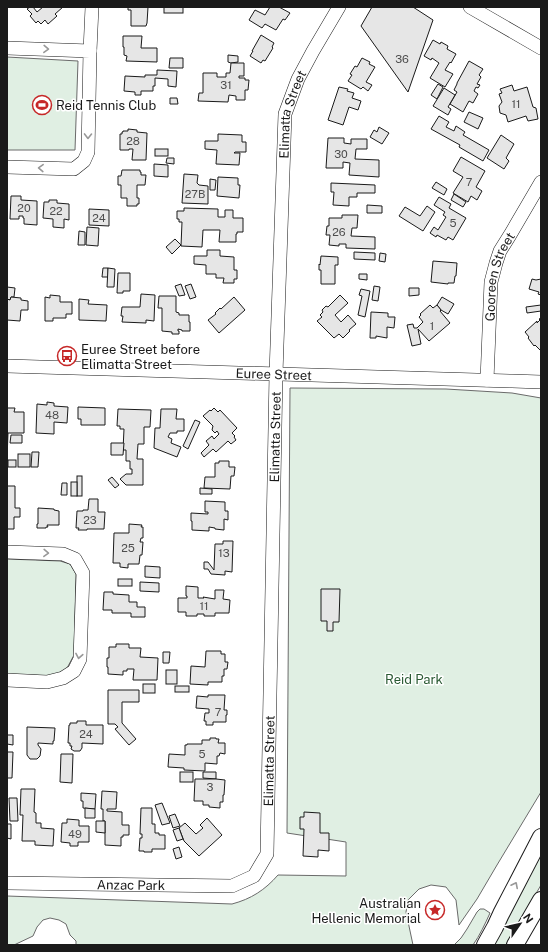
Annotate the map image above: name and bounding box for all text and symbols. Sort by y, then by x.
one-way arrow [43,45,49,53]
house number: 36 [395,53,409,65]
street label: Elimatta Street [276,67,309,159]
house number: 31 [220,79,232,91]
sports icon: Reid Tennis Club [31,94,53,116]
place label: Reid Tennis Club [56,98,156,113]
house number: 11 [512,98,520,110]
one-way arrow [84,133,92,139]
house number: 28 [126,135,140,147]
house number: 30 [334,148,348,160]
one-way arrow [38,164,44,172]
house number: 7 [466,176,473,188]
house number: 27B [185,188,205,200]
house number: 20 [17,202,31,214]
house number: 22 [49,205,63,217]
house number: 24 [92,212,106,224]
house number: 5 [449,217,457,229]
house number: 26 [332,226,346,238]
street label: Gooreen Street [482,229,517,322]
house number: 1 [430,320,434,332]
place label: Euree Street before Elimatta Street [81,342,200,372]
bus stop icon: Euree Street before Elimatta Street [56,345,78,367]
street label: Euree Street [235,365,312,383]
street label: Elimatta Street [266,391,283,482]
house number: 48 [45,409,59,421]
house number: 23 [83,514,97,526]
house number: 25 [121,542,135,554]
house number: 13 [218,547,230,559]
one-way arrow [43,549,49,558]
house number: 11 [200,600,208,612]
one-way arrow [75,653,84,659]
park label: Reid Park [385,672,443,687]
house number: 7 [215,706,222,718]
street label: Elimatta Street [260,715,277,806]
house number: 24 [79,728,93,740]
house number: 5 [198,748,206,760]
house number: 3 [207,781,214,793]
house number: 49 [68,828,82,840]
street label: Anzac Park [97,877,165,893]
one-way arrow [511,882,518,890]
place label: Australian Hellenic Memorial [311,896,421,926]
place icon: Australian Hellenic Memorial [424,899,446,921]
north arrow [500,904,540,944]
text: N [521,911,536,925]

